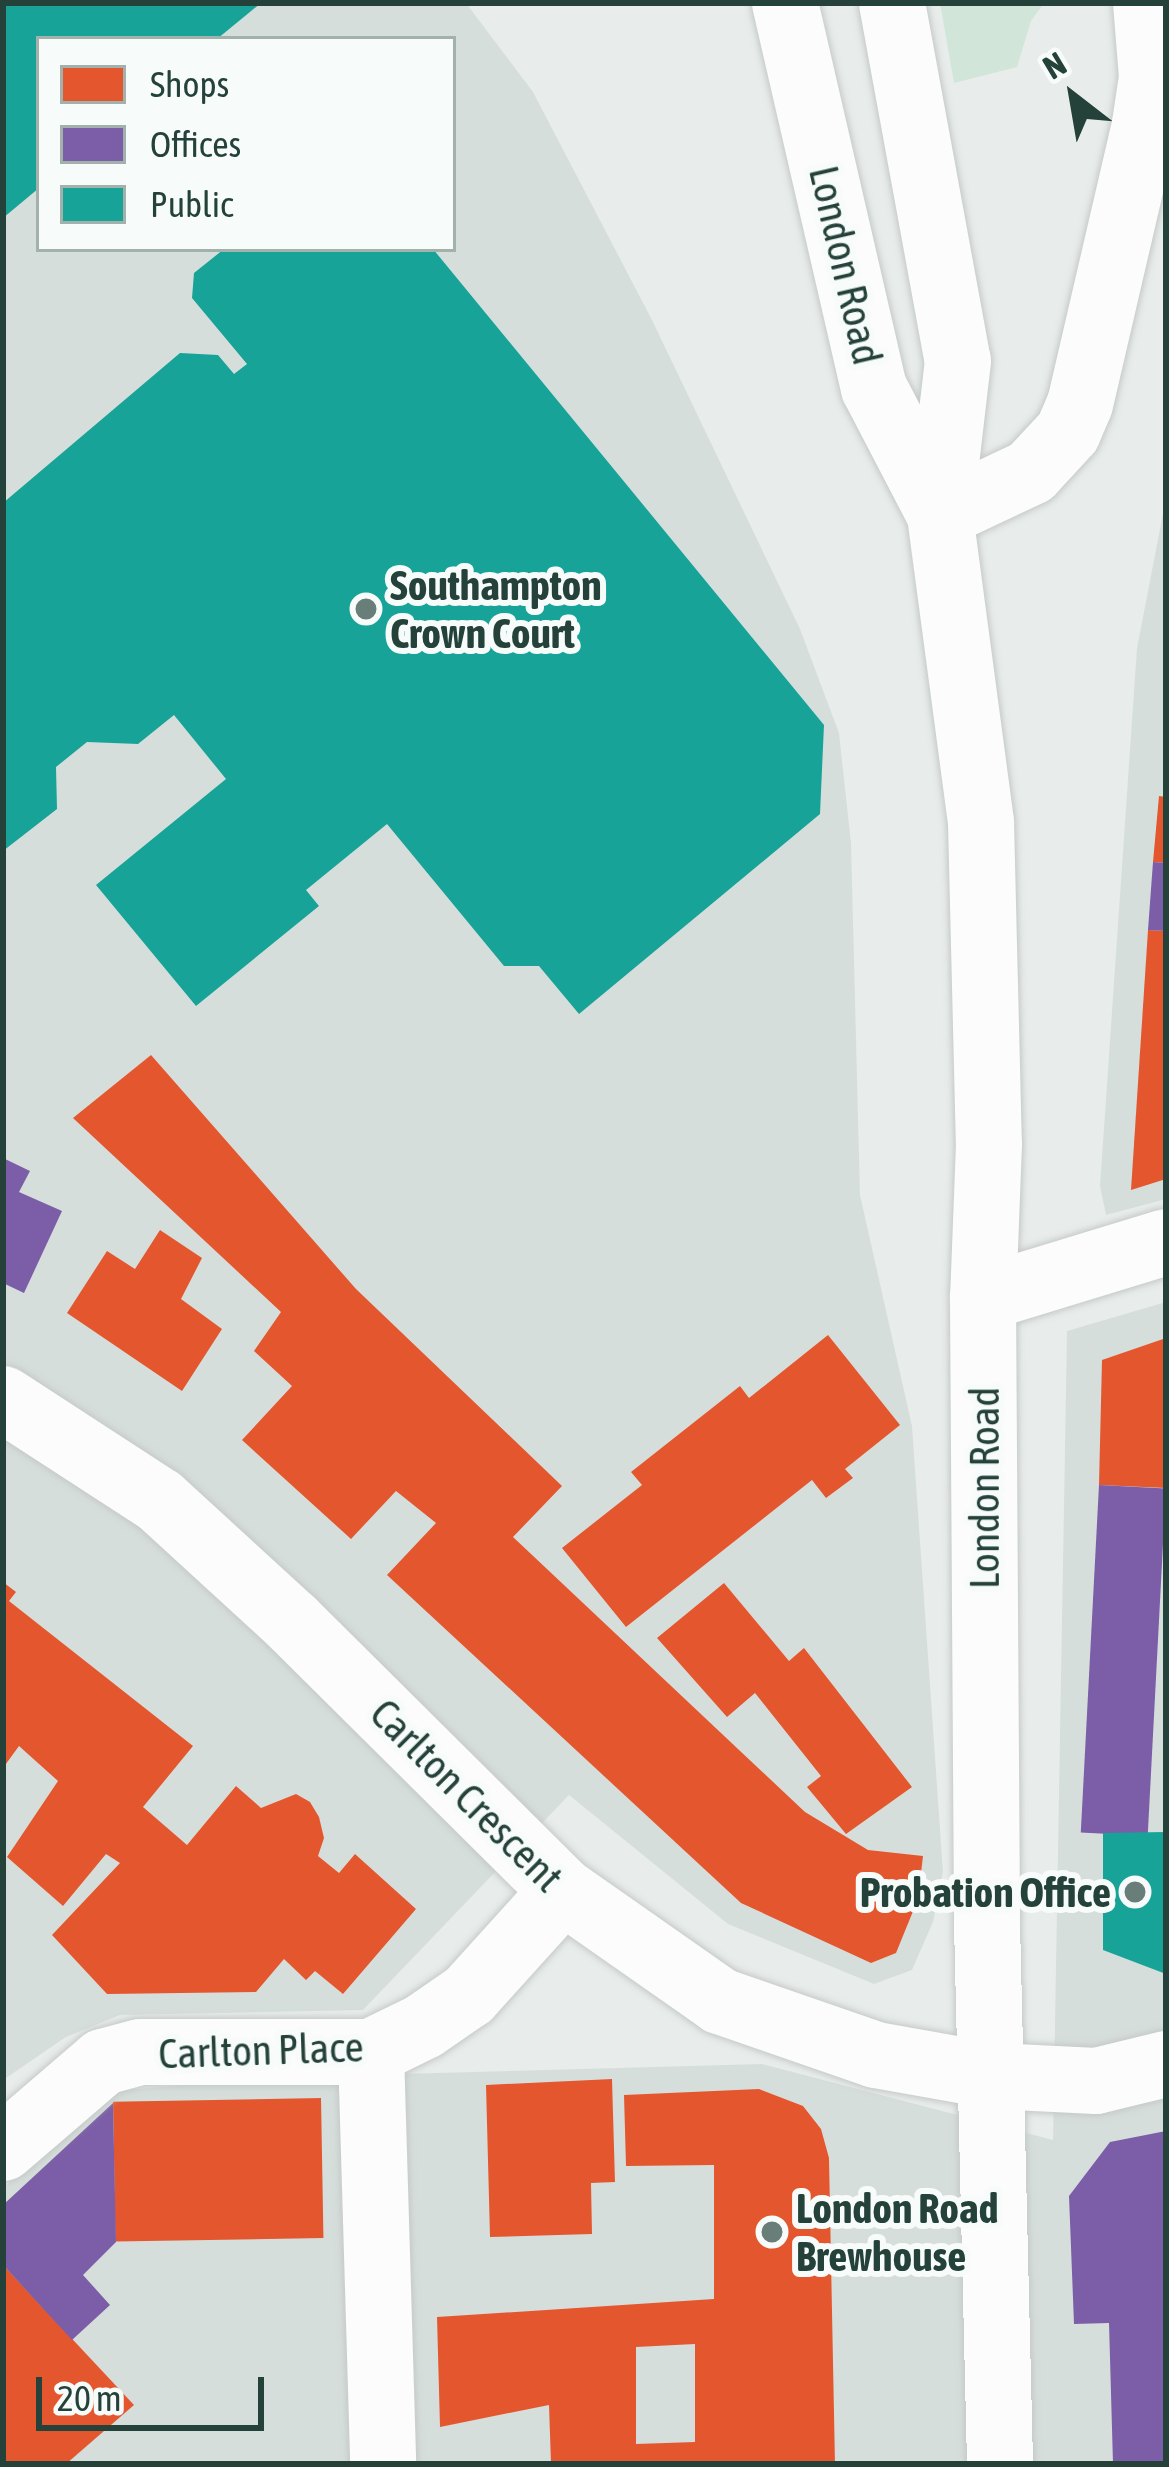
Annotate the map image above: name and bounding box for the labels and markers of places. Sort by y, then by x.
place label: Southampton Crown Court [390,560,602,658]
marker: Southampton Crown Court [353,596,379,622]
place label: Probation Office [860,1867,1111,1917]
marker: Probation Office [1122,1879,1148,1905]
place label: London Road Brewhouse [796,2183,998,2282]
marker: London Road Brewhouse [759,2219,785,2245]

